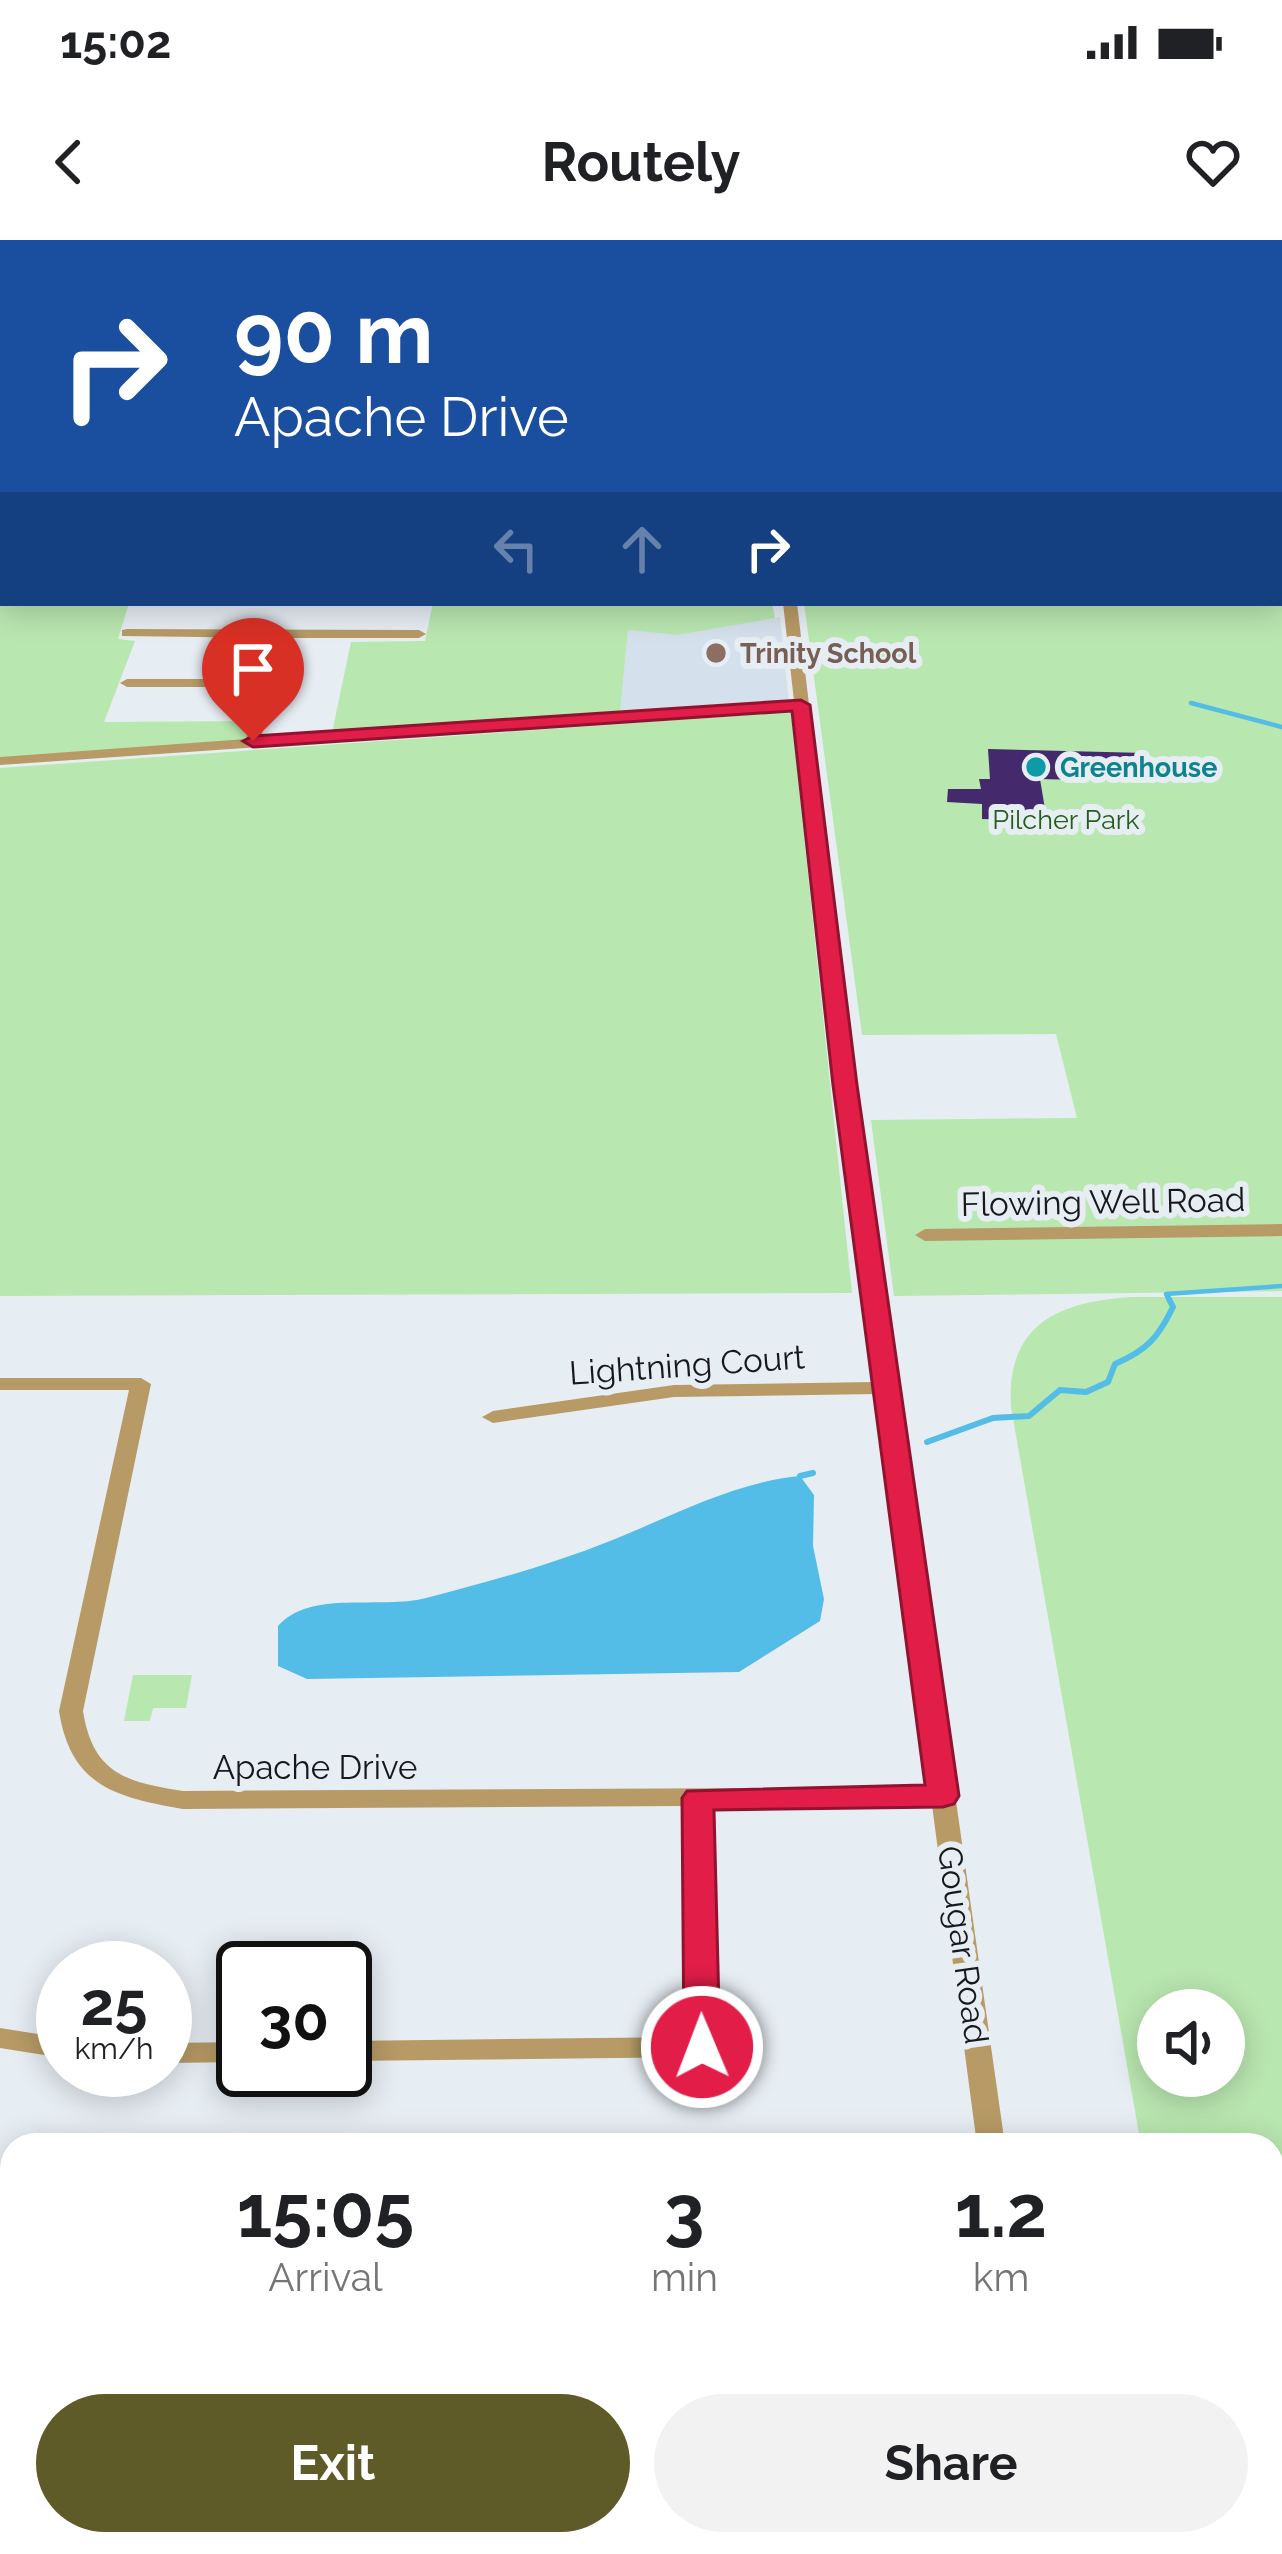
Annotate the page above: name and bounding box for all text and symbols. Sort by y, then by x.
text: 15:02 [60,16,171,69]
icon: back [36,129,102,195]
icon: heart [1180,129,1246,195]
text: Routely [541,130,741,194]
text: 90 m [234,284,433,383]
icon: right [36,288,192,444]
text: Apache Drive [234,385,569,449]
icon: left [483,516,549,582]
icon: ahead [609,516,675,582]
icon: right [735,516,801,582]
pin [202,618,304,741]
icon: arrive [220,636,286,702]
place label: Trinity School [740,638,917,669]
marker: Trinity School [703,640,729,666]
place label: Greenhouse [1060,752,1217,783]
marker: Greenhouse [1023,754,1049,780]
park label: Pilcher Park [992,804,1140,835]
street label: Flowing Well Road [960,1180,1246,1224]
street label: Lightning Court [568,1337,806,1393]
street label: Apache Drive [213,1748,417,1787]
street label: Gougar Road [930,1843,996,2047]
speed limit sign: 30 [216,1941,372,2097]
text: 25 [80,1969,148,2039]
position arrow [639,1984,765,2110]
map controls [1137,1989,1245,2097]
button: sound [1137,1989,1245,2097]
text: km/h [74,2031,154,2066]
text: 15:05 [237,2169,414,2254]
text: 3 [664,2169,705,2254]
text: 1.2 [955,2169,1047,2254]
text: Arrival [268,2254,383,2300]
text: min [651,2254,718,2300]
text: km [973,2254,1029,2300]
button: Exit [36,2394,630,2532]
button: Share [654,2394,1248,2532]

